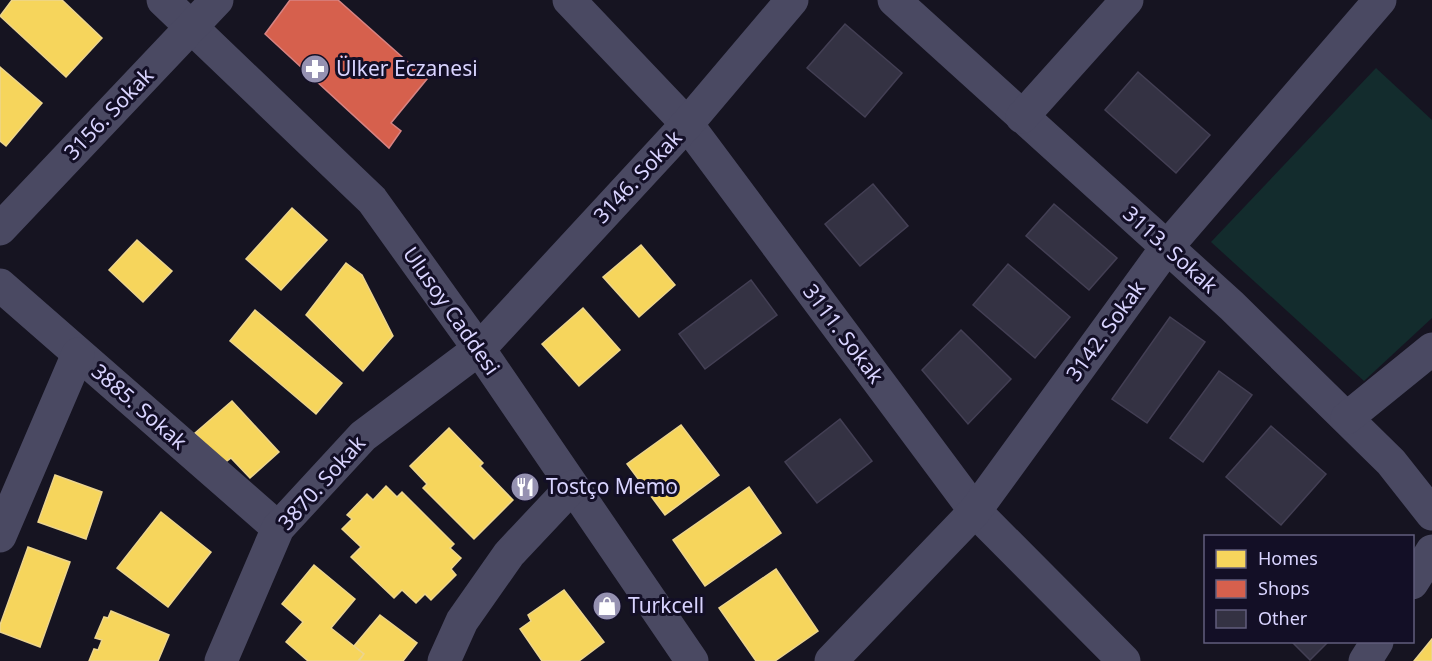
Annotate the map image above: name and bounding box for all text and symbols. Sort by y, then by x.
pharmacy icon: Ülker Eczanesi [299,53,331,85]
place label: Ülker Eczanesi [336,54,478,82]
street label: 3156. Sokak [57,61,160,165]
street label: 3146. Sokak [587,123,688,229]
street label: 3113. Sokak [1118,200,1224,300]
street label: Ulusoy Caddesi [397,241,506,380]
street label: 3142. Sokak [1059,274,1152,386]
street label: 3111. Sokak [797,278,891,389]
street label: 3885. Sokak [86,357,194,456]
street label: 3870. Sokak [272,429,372,535]
restaurant icon: Tostço Memo [509,471,541,503]
place label: Tostço Memo [546,472,678,500]
legend [1204,535,1414,643]
text: Homes [1258,546,1318,570]
text: Shops [1258,576,1310,600]
shop icon: Turkcell [591,590,623,622]
place label: Turkcell [628,591,704,619]
text: Other [1258,606,1308,630]

